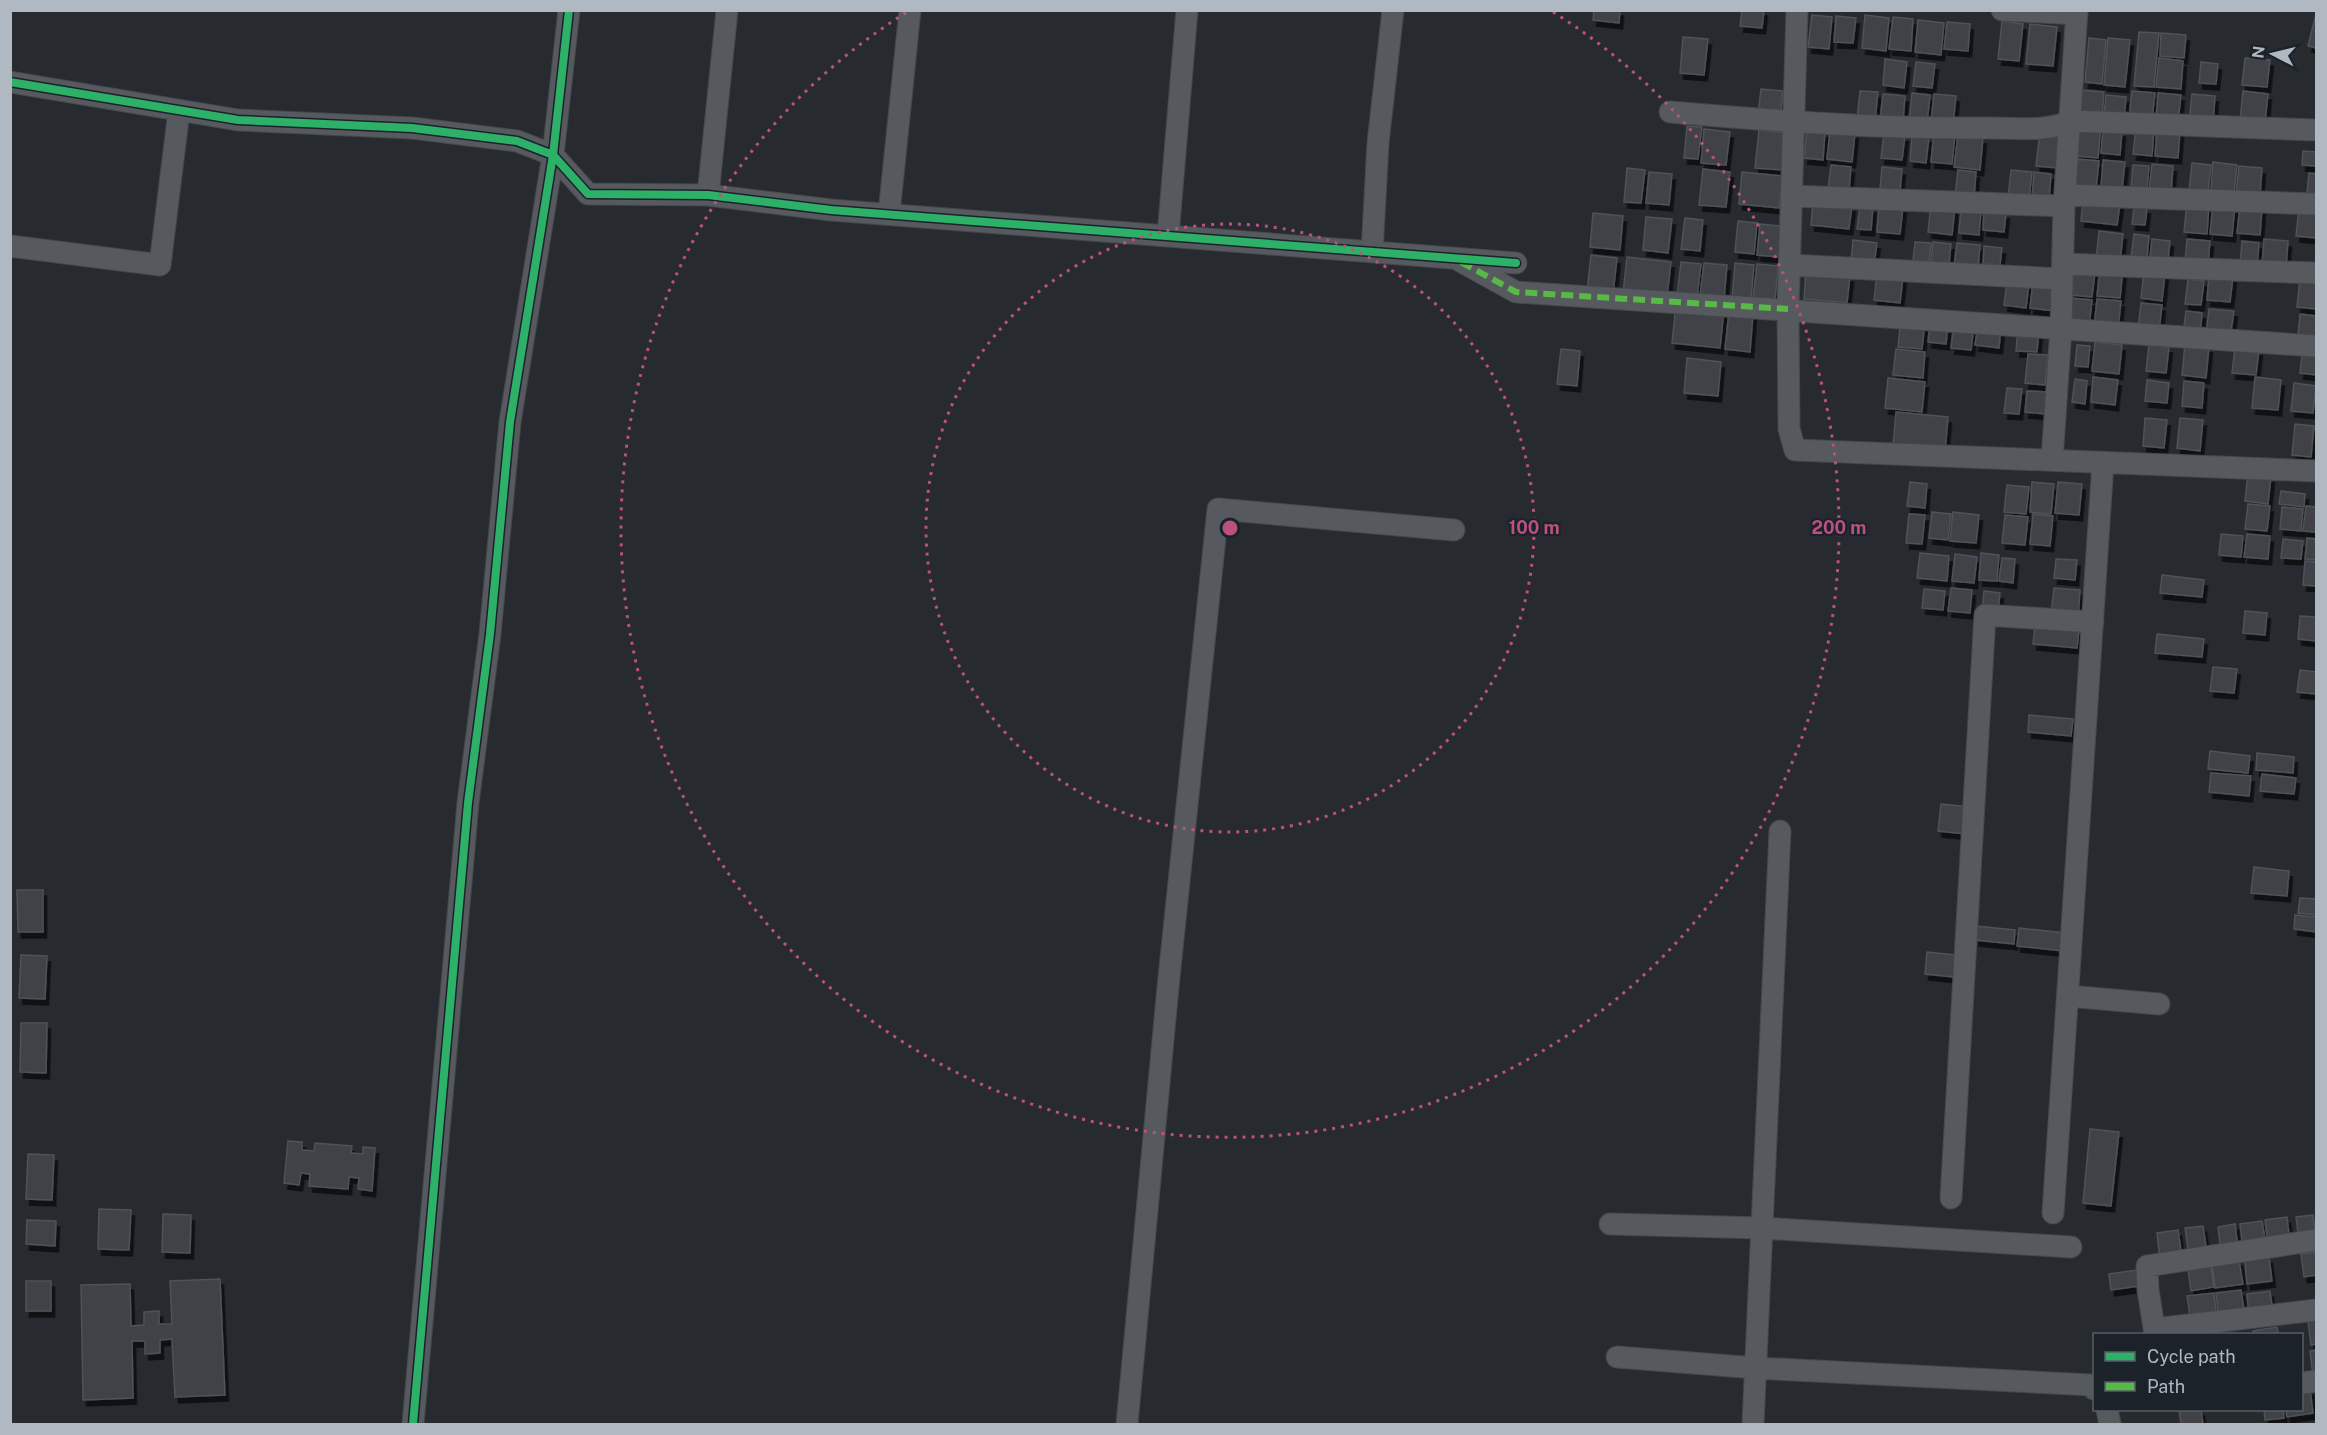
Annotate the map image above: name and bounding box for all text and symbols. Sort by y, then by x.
north arrow [2243,24,2303,84]
text: N [2248,45,2269,60]
text: 100 m [1508,517,1560,538]
text: 200 m [1812,517,1866,538]
centre of rings [1220,518,1240,538]
legend [2093,1333,2303,1411]
text: Cycle path [2147,1346,2236,1367]
text: Path [2147,1376,2185,1397]

